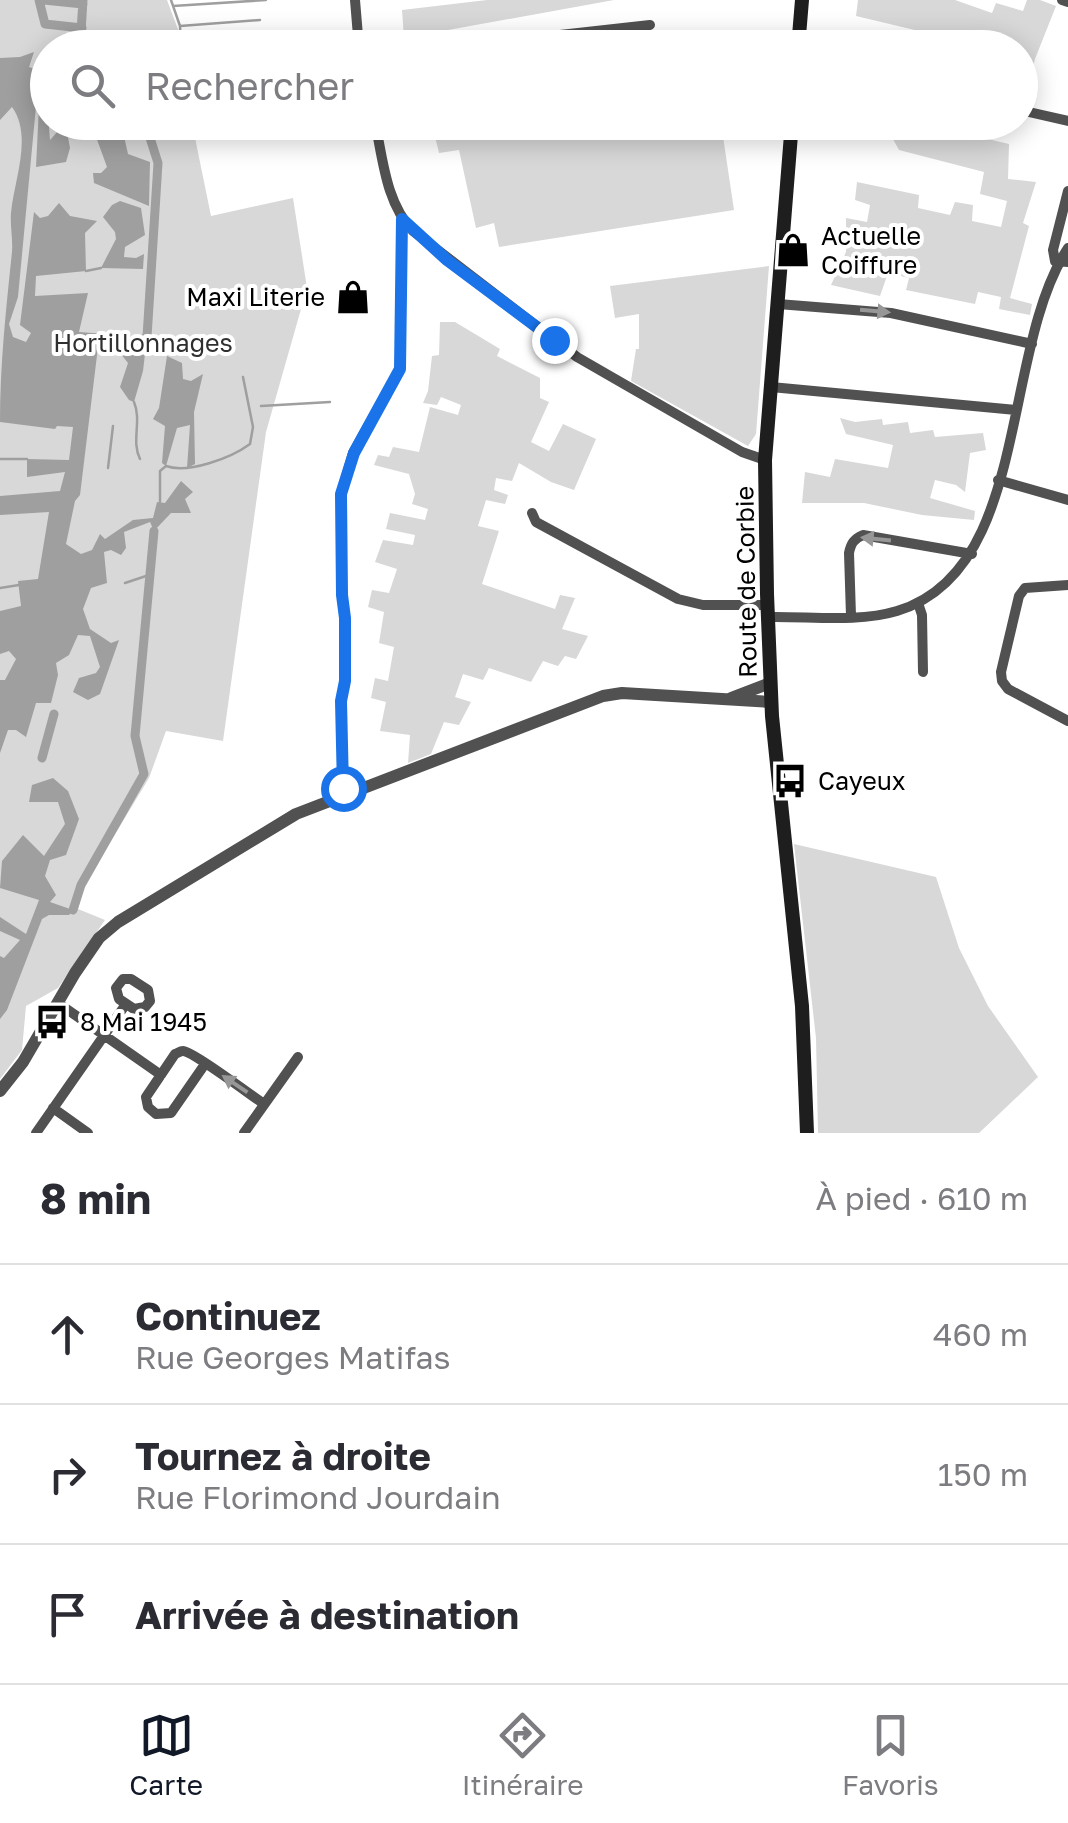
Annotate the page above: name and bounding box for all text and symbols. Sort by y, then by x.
search box [30,30,1038,140]
icon: search [65,58,120,113]
text: Rechercher [145,63,354,108]
place label: Actuelle Coiffure [821,220,921,280]
shop icon: Actuelle Coiffure [774,231,812,269]
shop icon: Maxi Literie [334,278,372,316]
place label: Maxi Literie [186,281,325,312]
one-way arrow [860,304,891,320]
route end [532,318,578,364]
park label: Hortillonnages [53,327,233,358]
street label: Route de Corbie [728,486,763,678]
one-way arrow [860,530,891,546]
bus stop icon: Cayeux [771,762,809,800]
place label: Cayeux [818,765,906,796]
route start [321,766,367,812]
bus stop icon: 8 Mai 1945 [33,1003,71,1041]
place label: 8 Mai 1945 [80,1006,207,1037]
one-way arrow [221,1075,248,1094]
text: 8 min [40,1173,151,1223]
text: À pied · 610 m [815,1179,1028,1217]
text: Continuez [135,1293,321,1338]
icon: ahead [40,1307,95,1362]
text: 460 m [933,1315,1028,1353]
text: Rue Georges Matifas [135,1338,450,1376]
text: Tournez à droite [135,1433,431,1478]
icon: right [40,1447,95,1502]
text: 150 m [938,1455,1028,1493]
text: Rue Florimond Jourdain [135,1478,501,1516]
icon: arrive [40,1587,95,1642]
text: Arrivée à destination [135,1592,519,1637]
tab: Carte [129,1708,203,1801]
tab: Itinéraire [462,1708,584,1801]
tab: Favoris [842,1708,939,1801]

